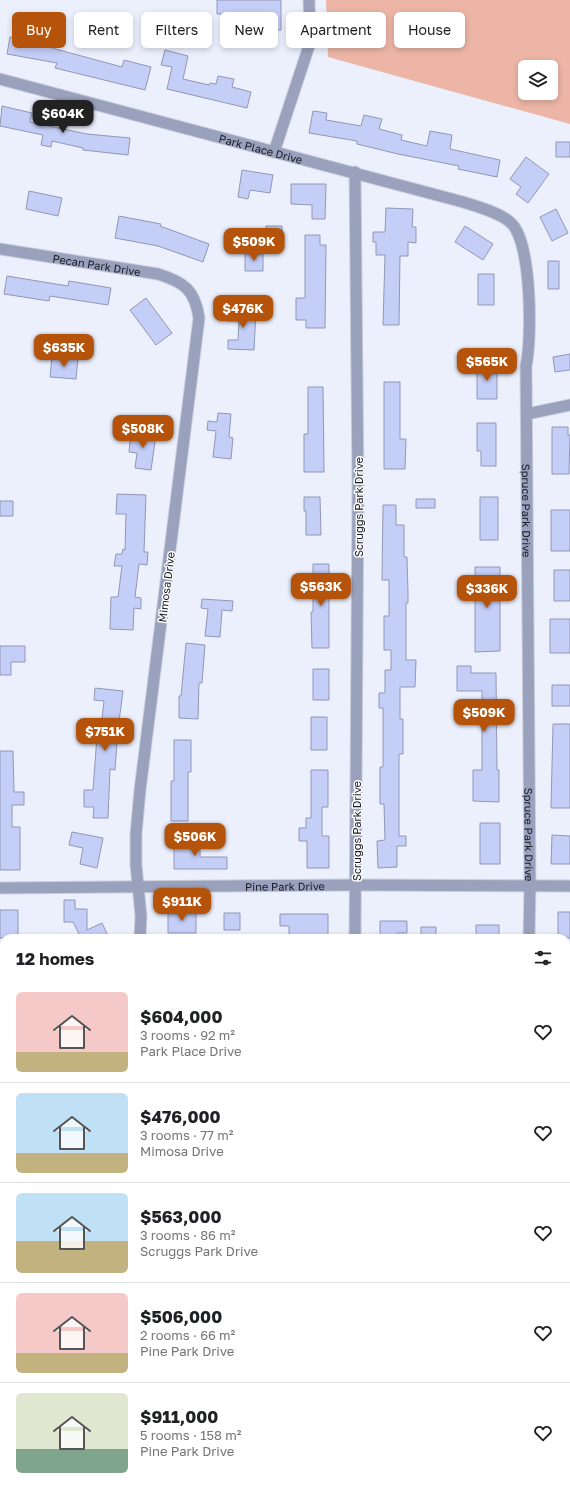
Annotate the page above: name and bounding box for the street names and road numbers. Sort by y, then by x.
street label: Park Place Drive [218,131,304,166]
street label: Pecan Park Drive [52,251,142,278]
street label: Scruggs Park Drive [352,457,365,557]
street label: Spruce Park Drive [520,464,534,558]
street label: Mimosa Drive [155,551,177,623]
street label: Scruggs Park Drive [350,781,363,881]
street label: Spruce Park Drive [523,788,536,882]
street label: Pine Park Drive [245,879,325,892]

